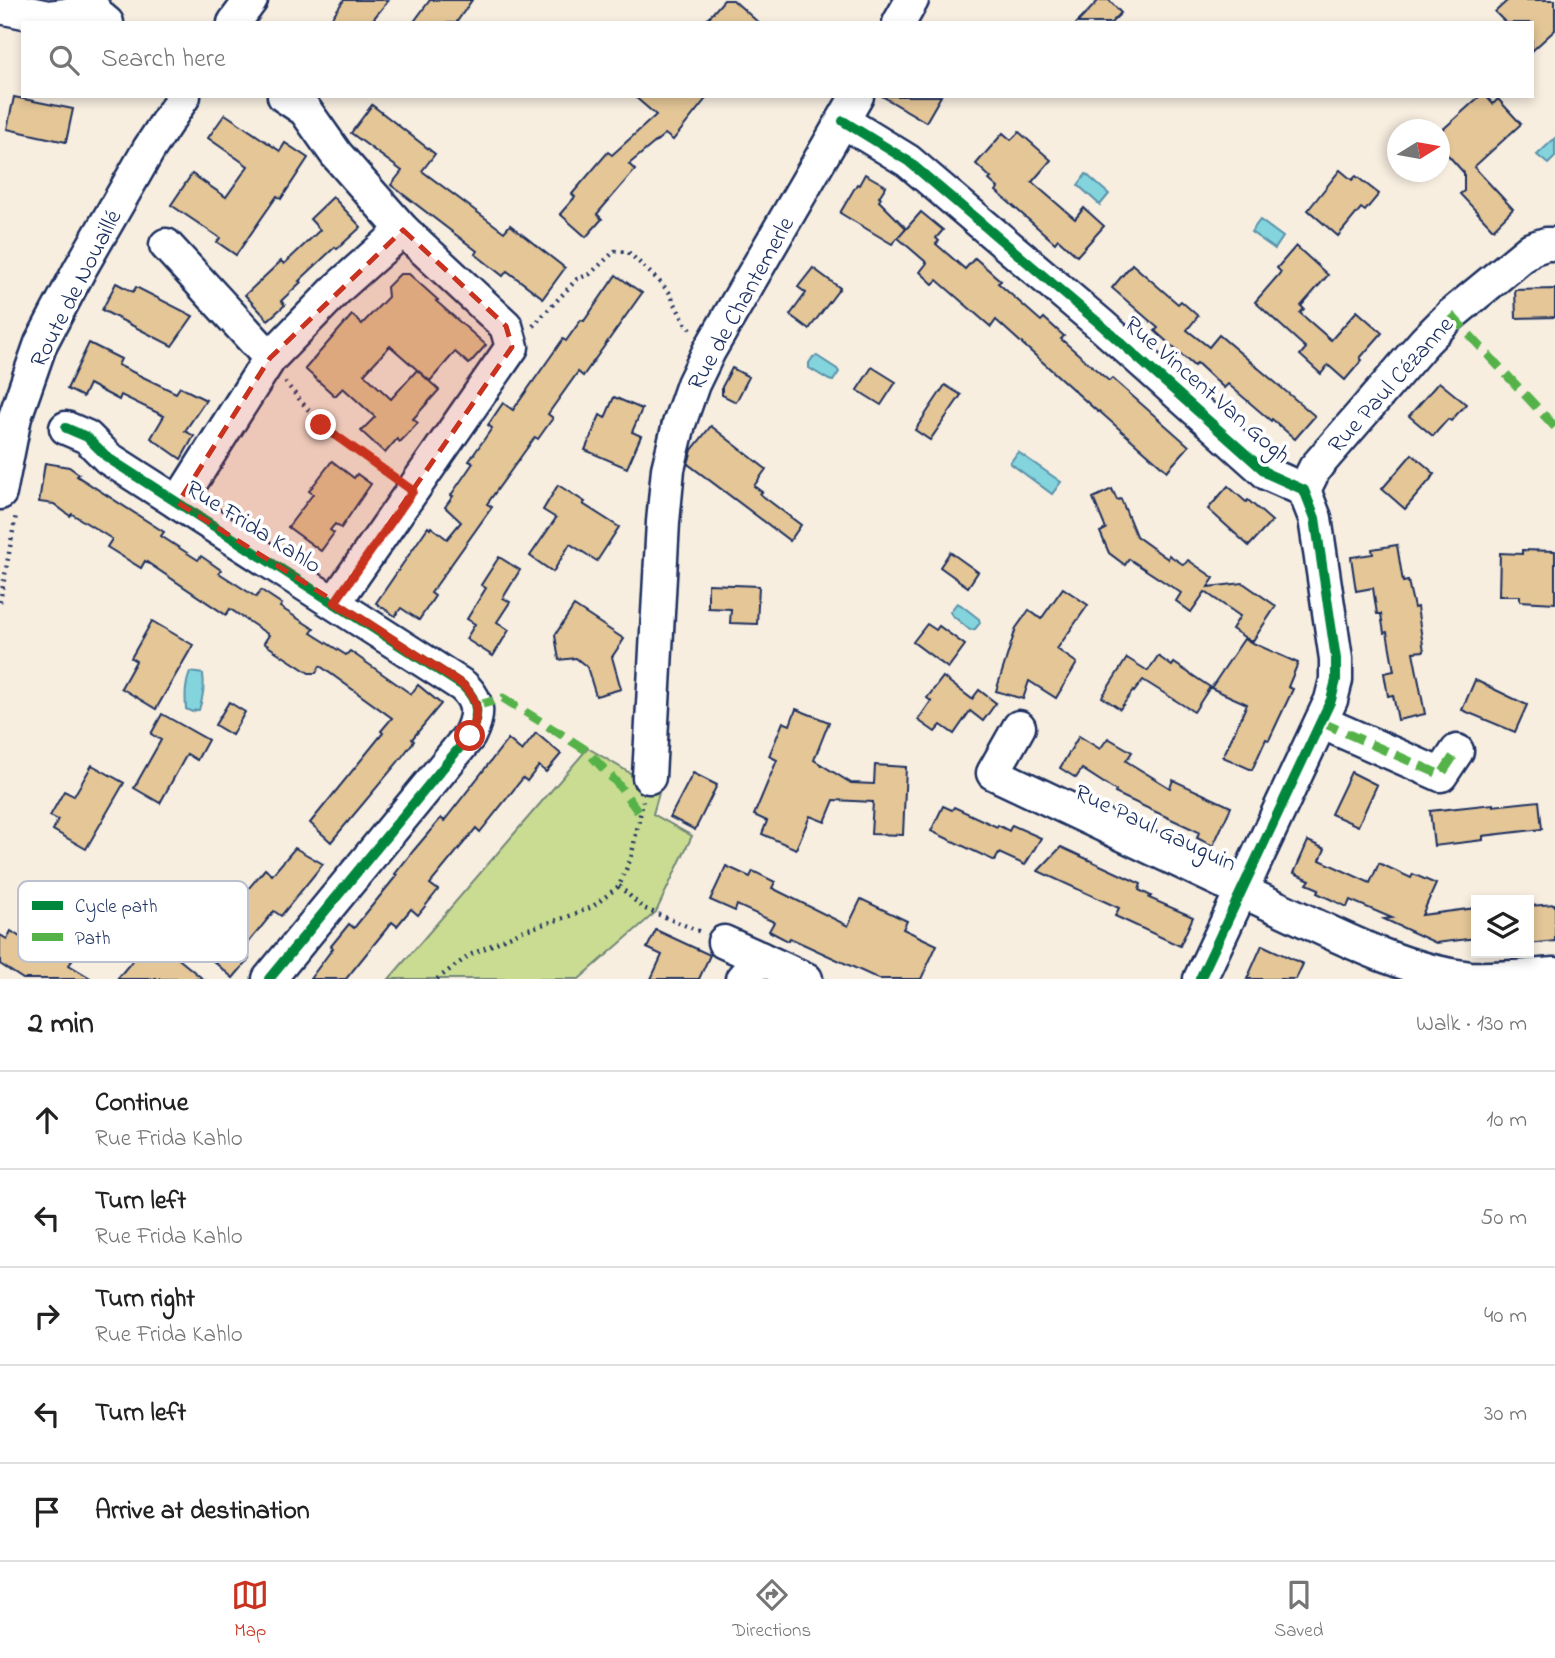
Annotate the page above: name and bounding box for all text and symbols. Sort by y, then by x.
search box [21,21,1534,98]
icon: search [45,41,83,79]
text: Search here [101,41,226,79]
north arrow [1387,119,1450,182]
street label: Route de Nouaillé [22,204,132,374]
street label: Rue de Chantemerle [680,211,805,397]
street label: Rue Vincent Van Gogh [1115,309,1297,473]
street label: Rue Paul Cézanne [1321,309,1463,462]
route end [305,409,336,440]
street label: Rue Frida Kahlo [178,472,327,584]
route start [454,720,485,751]
street label: Rue Paul Gauguin [1068,776,1242,882]
legend [18,881,248,962]
text: Cycle path [75,894,157,922]
map controls [1471,895,1534,958]
button: layers [1471,895,1534,958]
text: Path [75,926,111,953]
text: 2 min [28,1003,94,1047]
text: Walk · 130 m [1416,1008,1527,1041]
text: Continue [95,1085,188,1123]
icon: ahead [28,1101,66,1139]
text: 10 m [1486,1104,1527,1137]
text: Rue Frida Kahlo [95,1123,243,1156]
text: Turn left [95,1183,186,1221]
icon: left [28,1199,66,1237]
text: 50 m [1480,1202,1527,1235]
text: Rue Frida Kahlo [95,1221,243,1254]
text: Turn right [95,1281,195,1319]
icon: right [28,1297,66,1335]
text: 40 m [1484,1300,1527,1333]
text: Rue Frida Kahlo [95,1319,243,1352]
icon: left [28,1395,66,1433]
text: Turn left [95,1395,186,1433]
text: 30 m [1484,1398,1527,1431]
icon: arrive [28,1493,66,1531]
text: Arrive at destination [95,1493,310,1531]
tab: Map [231,1576,269,1645]
tab: Directions [732,1576,811,1645]
tab: Saved [1274,1576,1324,1645]

